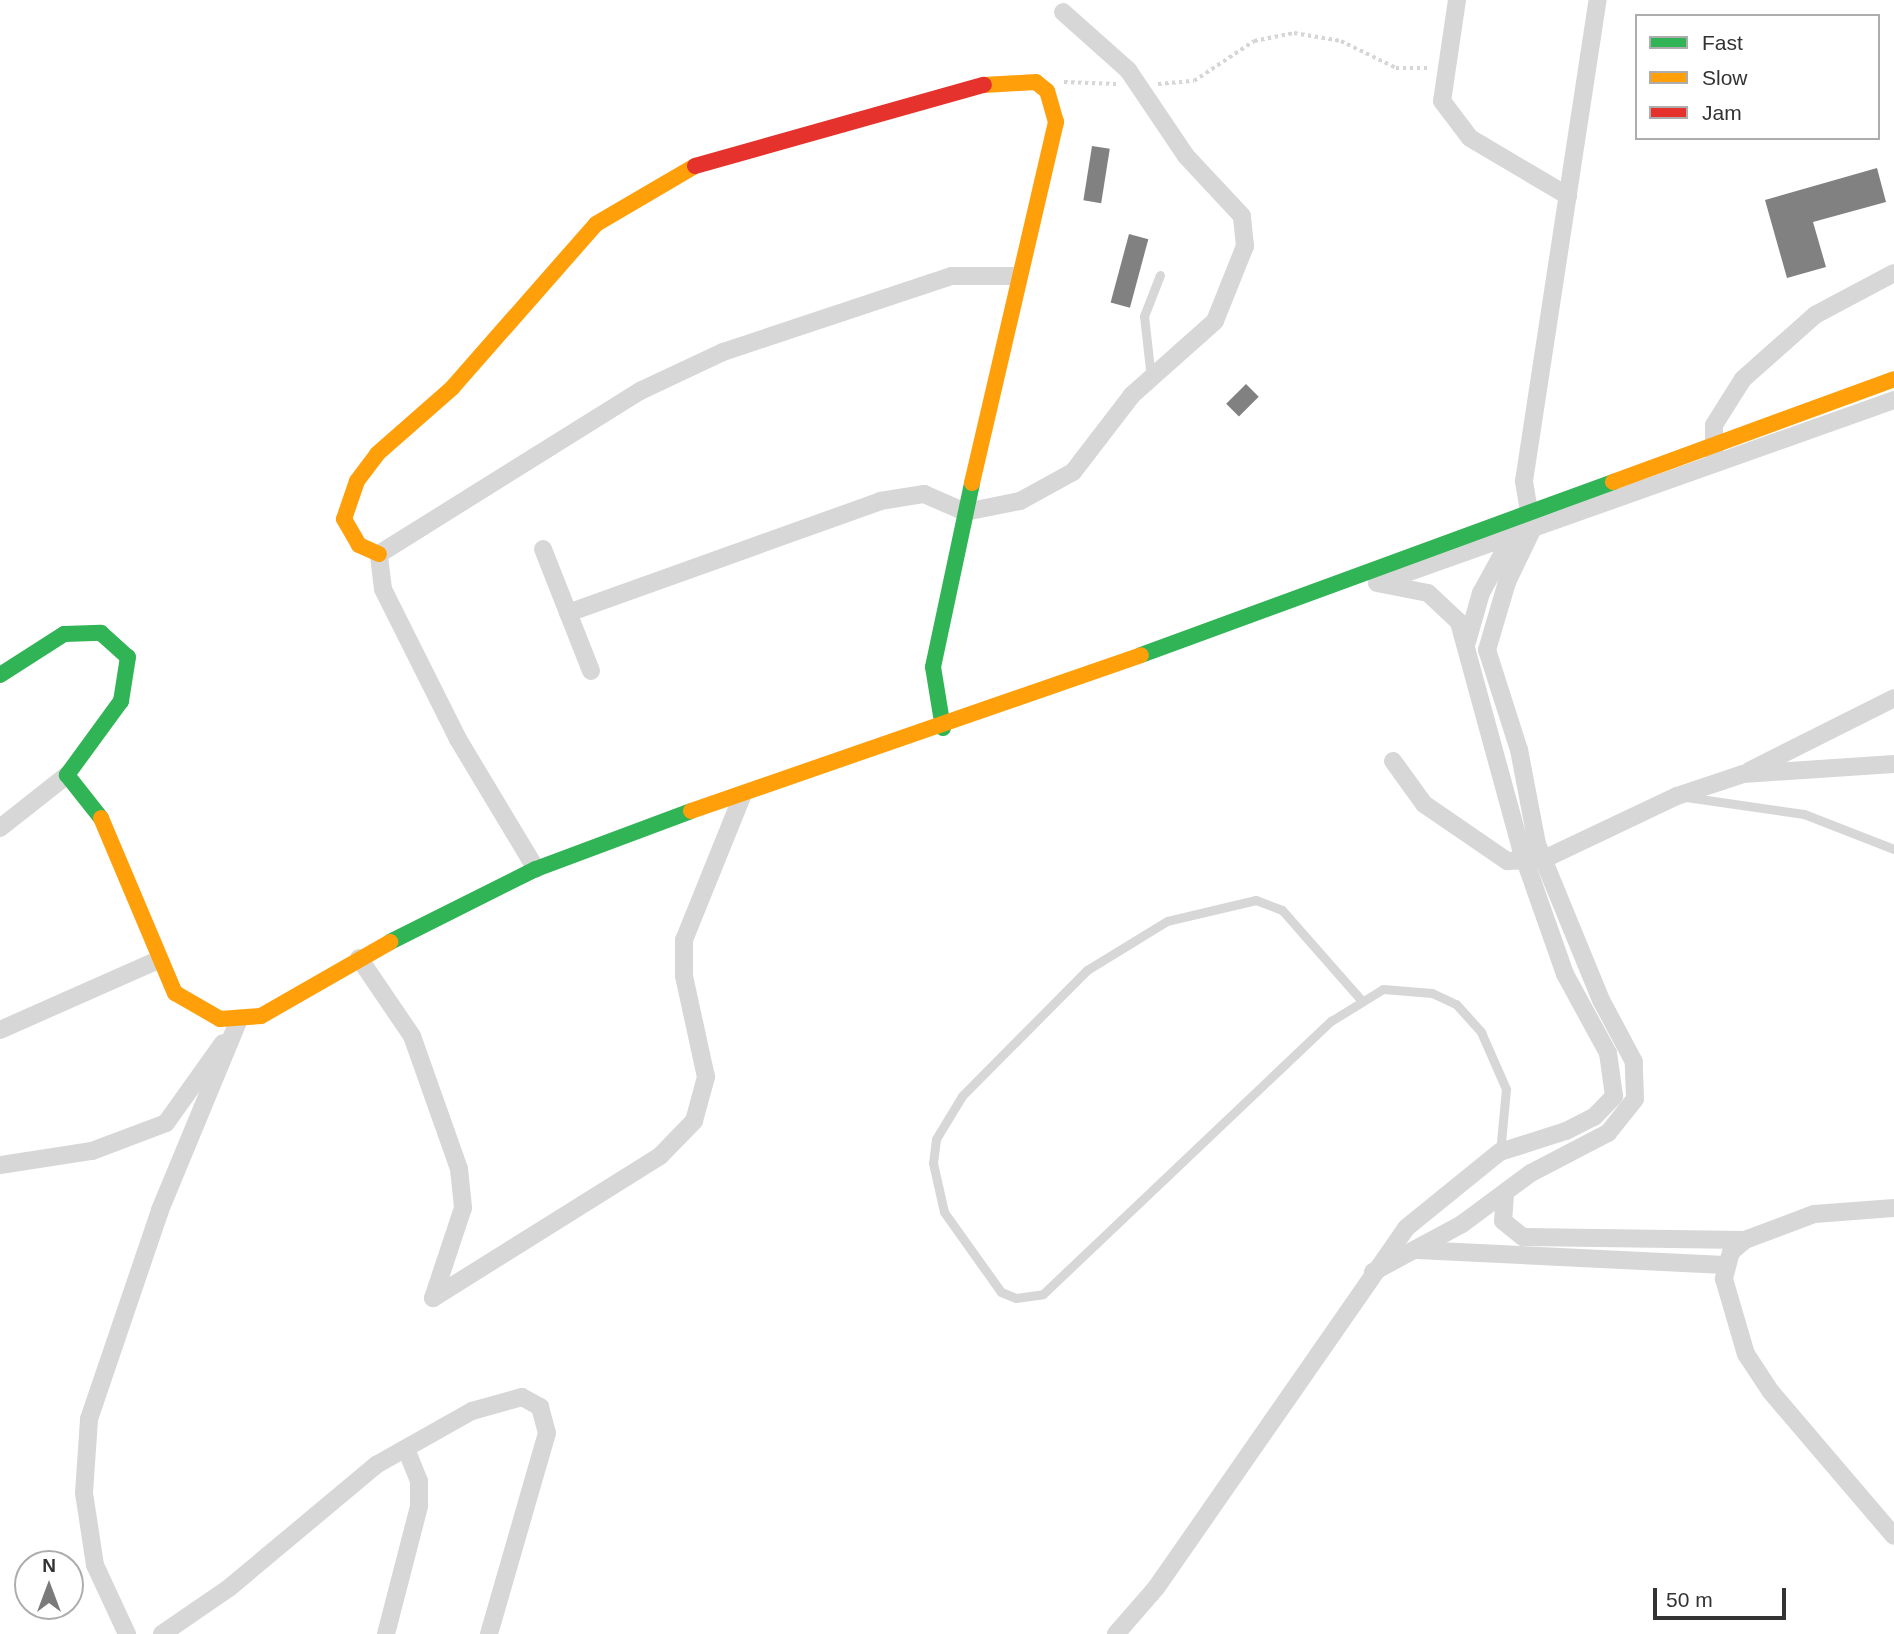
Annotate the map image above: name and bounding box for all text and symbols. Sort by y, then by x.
legend [1635,14,1880,140]
text: Fast [1702,31,1743,54]
text: Slow [1702,66,1748,89]
text: Jam [1702,101,1742,124]
north arrow [14,1550,84,1620]
text: N [42,1555,56,1576]
scale bar [1656,1574,1789,1618]
text: 50 m [1666,1588,1713,1611]

